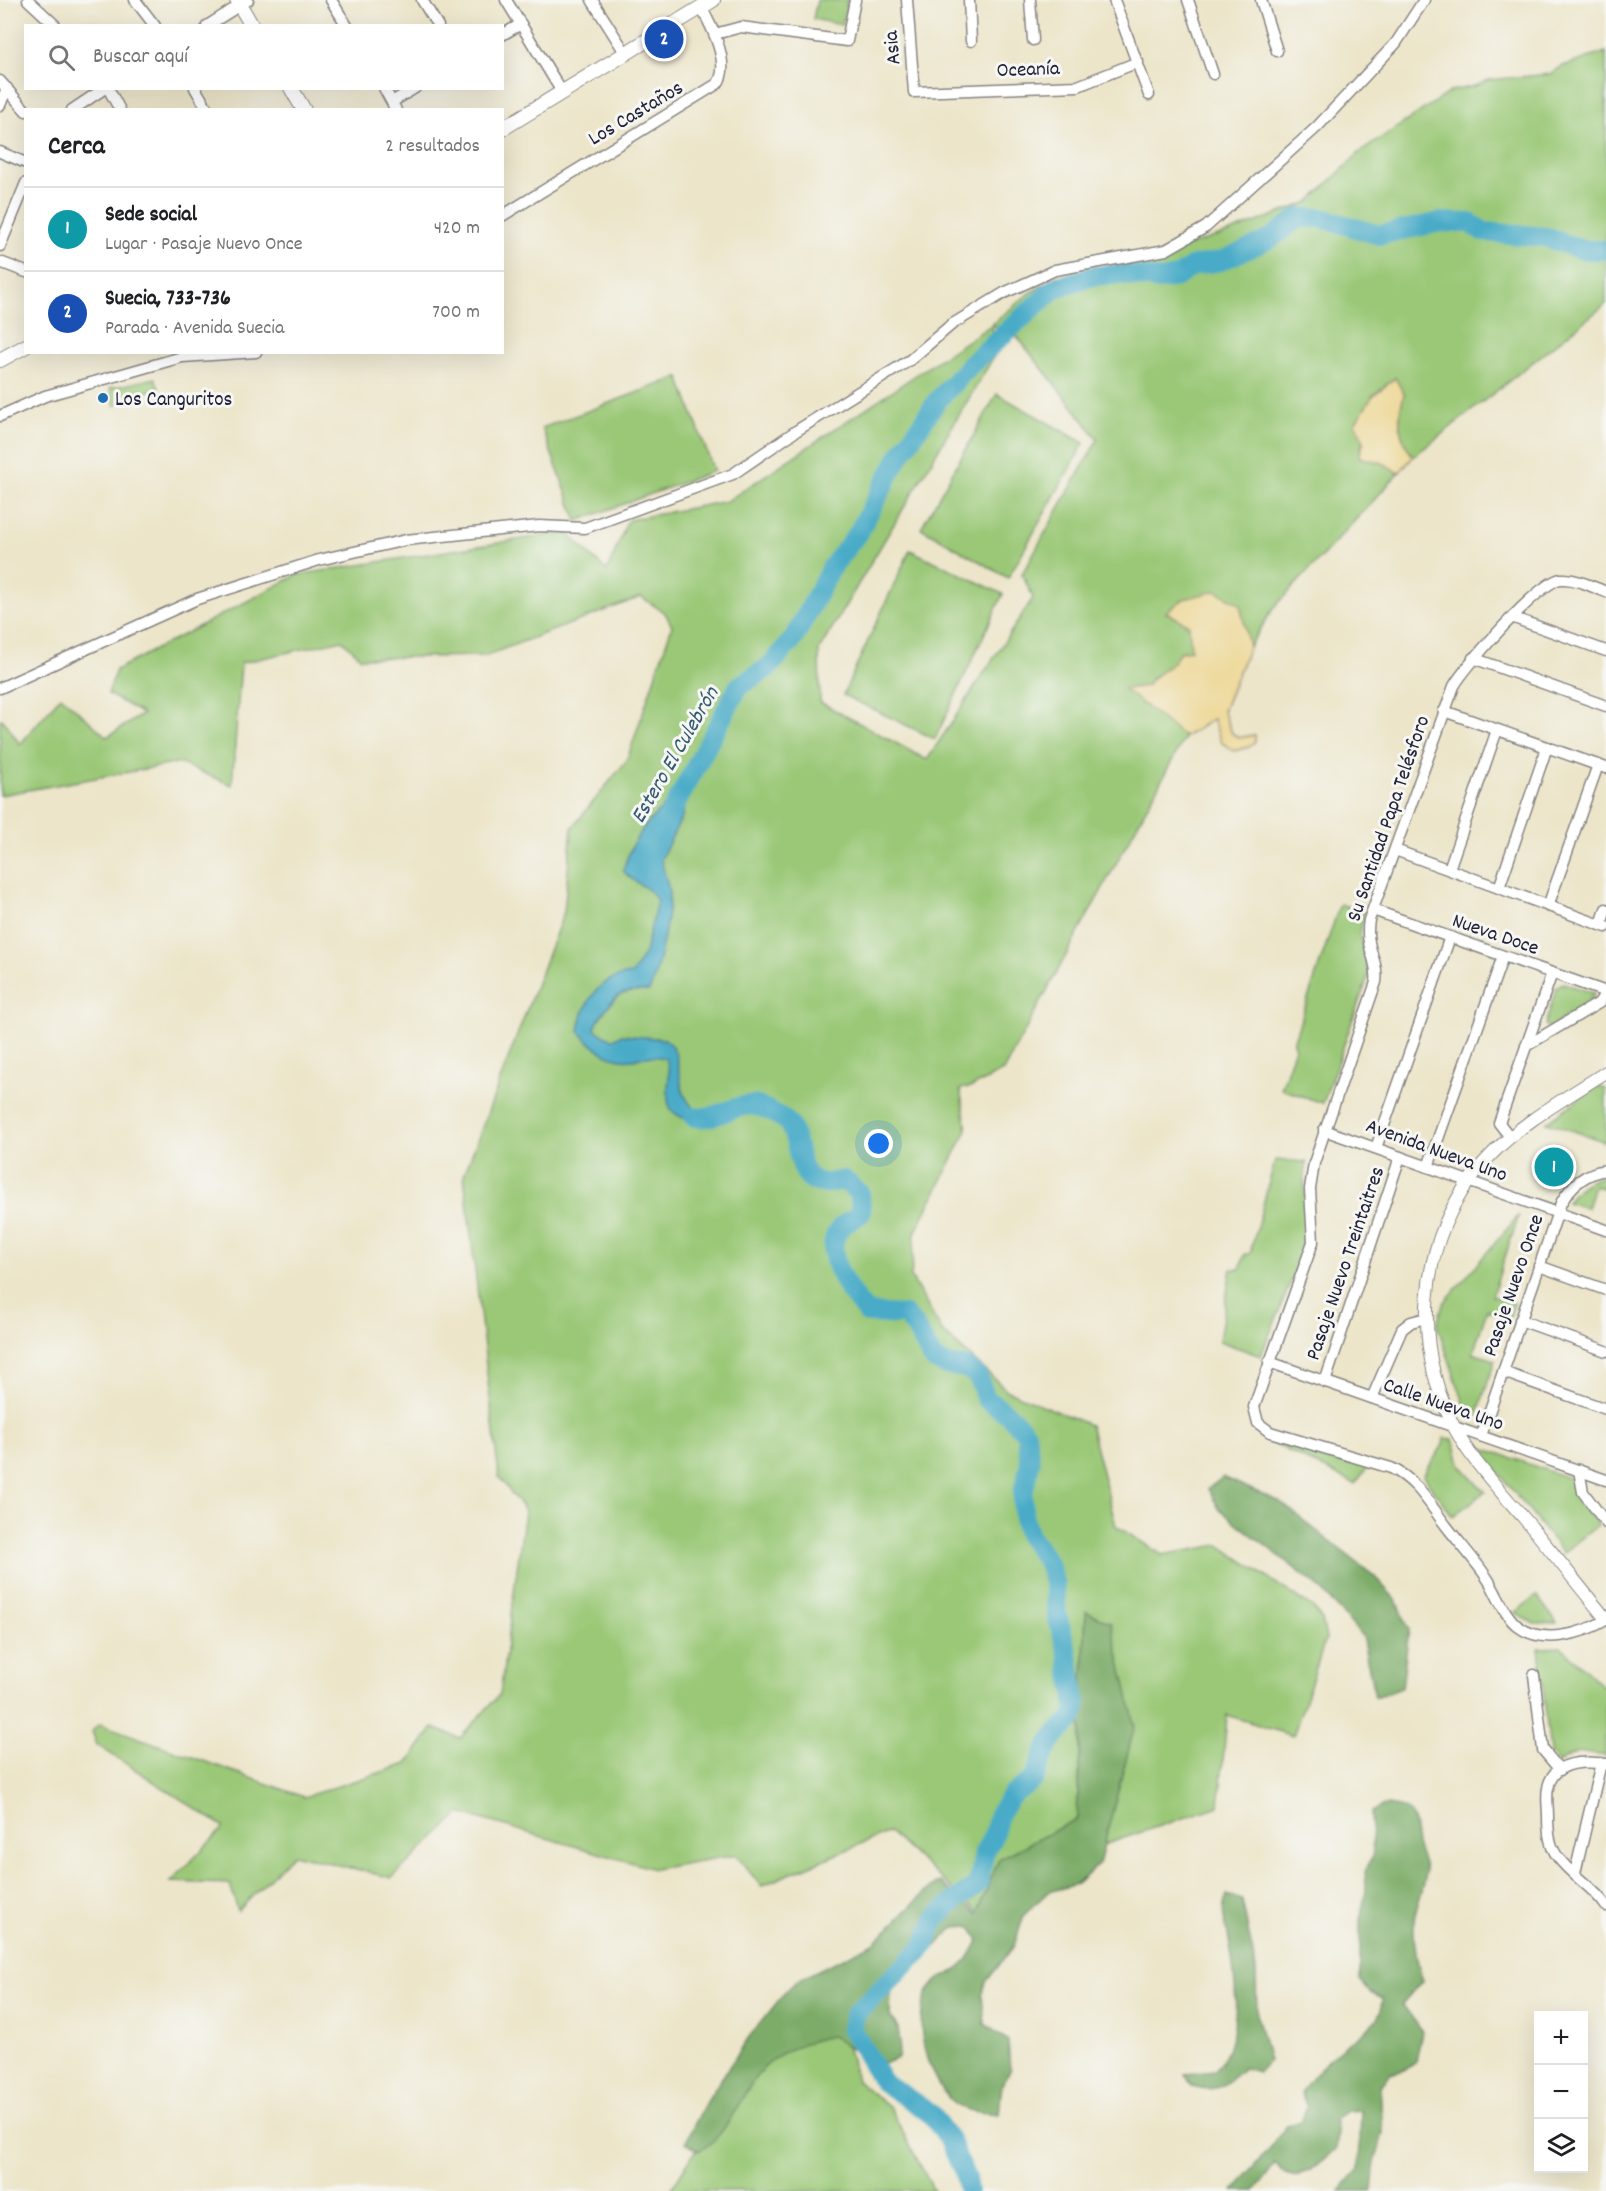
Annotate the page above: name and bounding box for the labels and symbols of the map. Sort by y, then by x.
pin: 2 [644,16,684,62]
street label: Asia [877,28,910,66]
street label: Oceanía [996,55,1061,87]
street label: Los Castaños [583,74,690,155]
place label: Los Canguritos [115,386,232,416]
marker: Los Canguritos [96,391,110,405]
water label: Estero El Culebrón [624,681,728,830]
street label: Su Santidad Papa Telésforo [1340,712,1439,926]
street label: Nueva Doce [1448,907,1542,965]
street label: Avenida Nueva Uno [1361,1112,1511,1191]
your location [864,1129,893,1158]
pin: 1 [1534,1144,1574,1190]
street label: Pasaje Nuevo Treintaitres [1300,1163,1394,1365]
street label: Pasaje Nuevo Once [1476,1211,1553,1361]
street label: Calle Nueva Uno [1379,1371,1507,1440]

